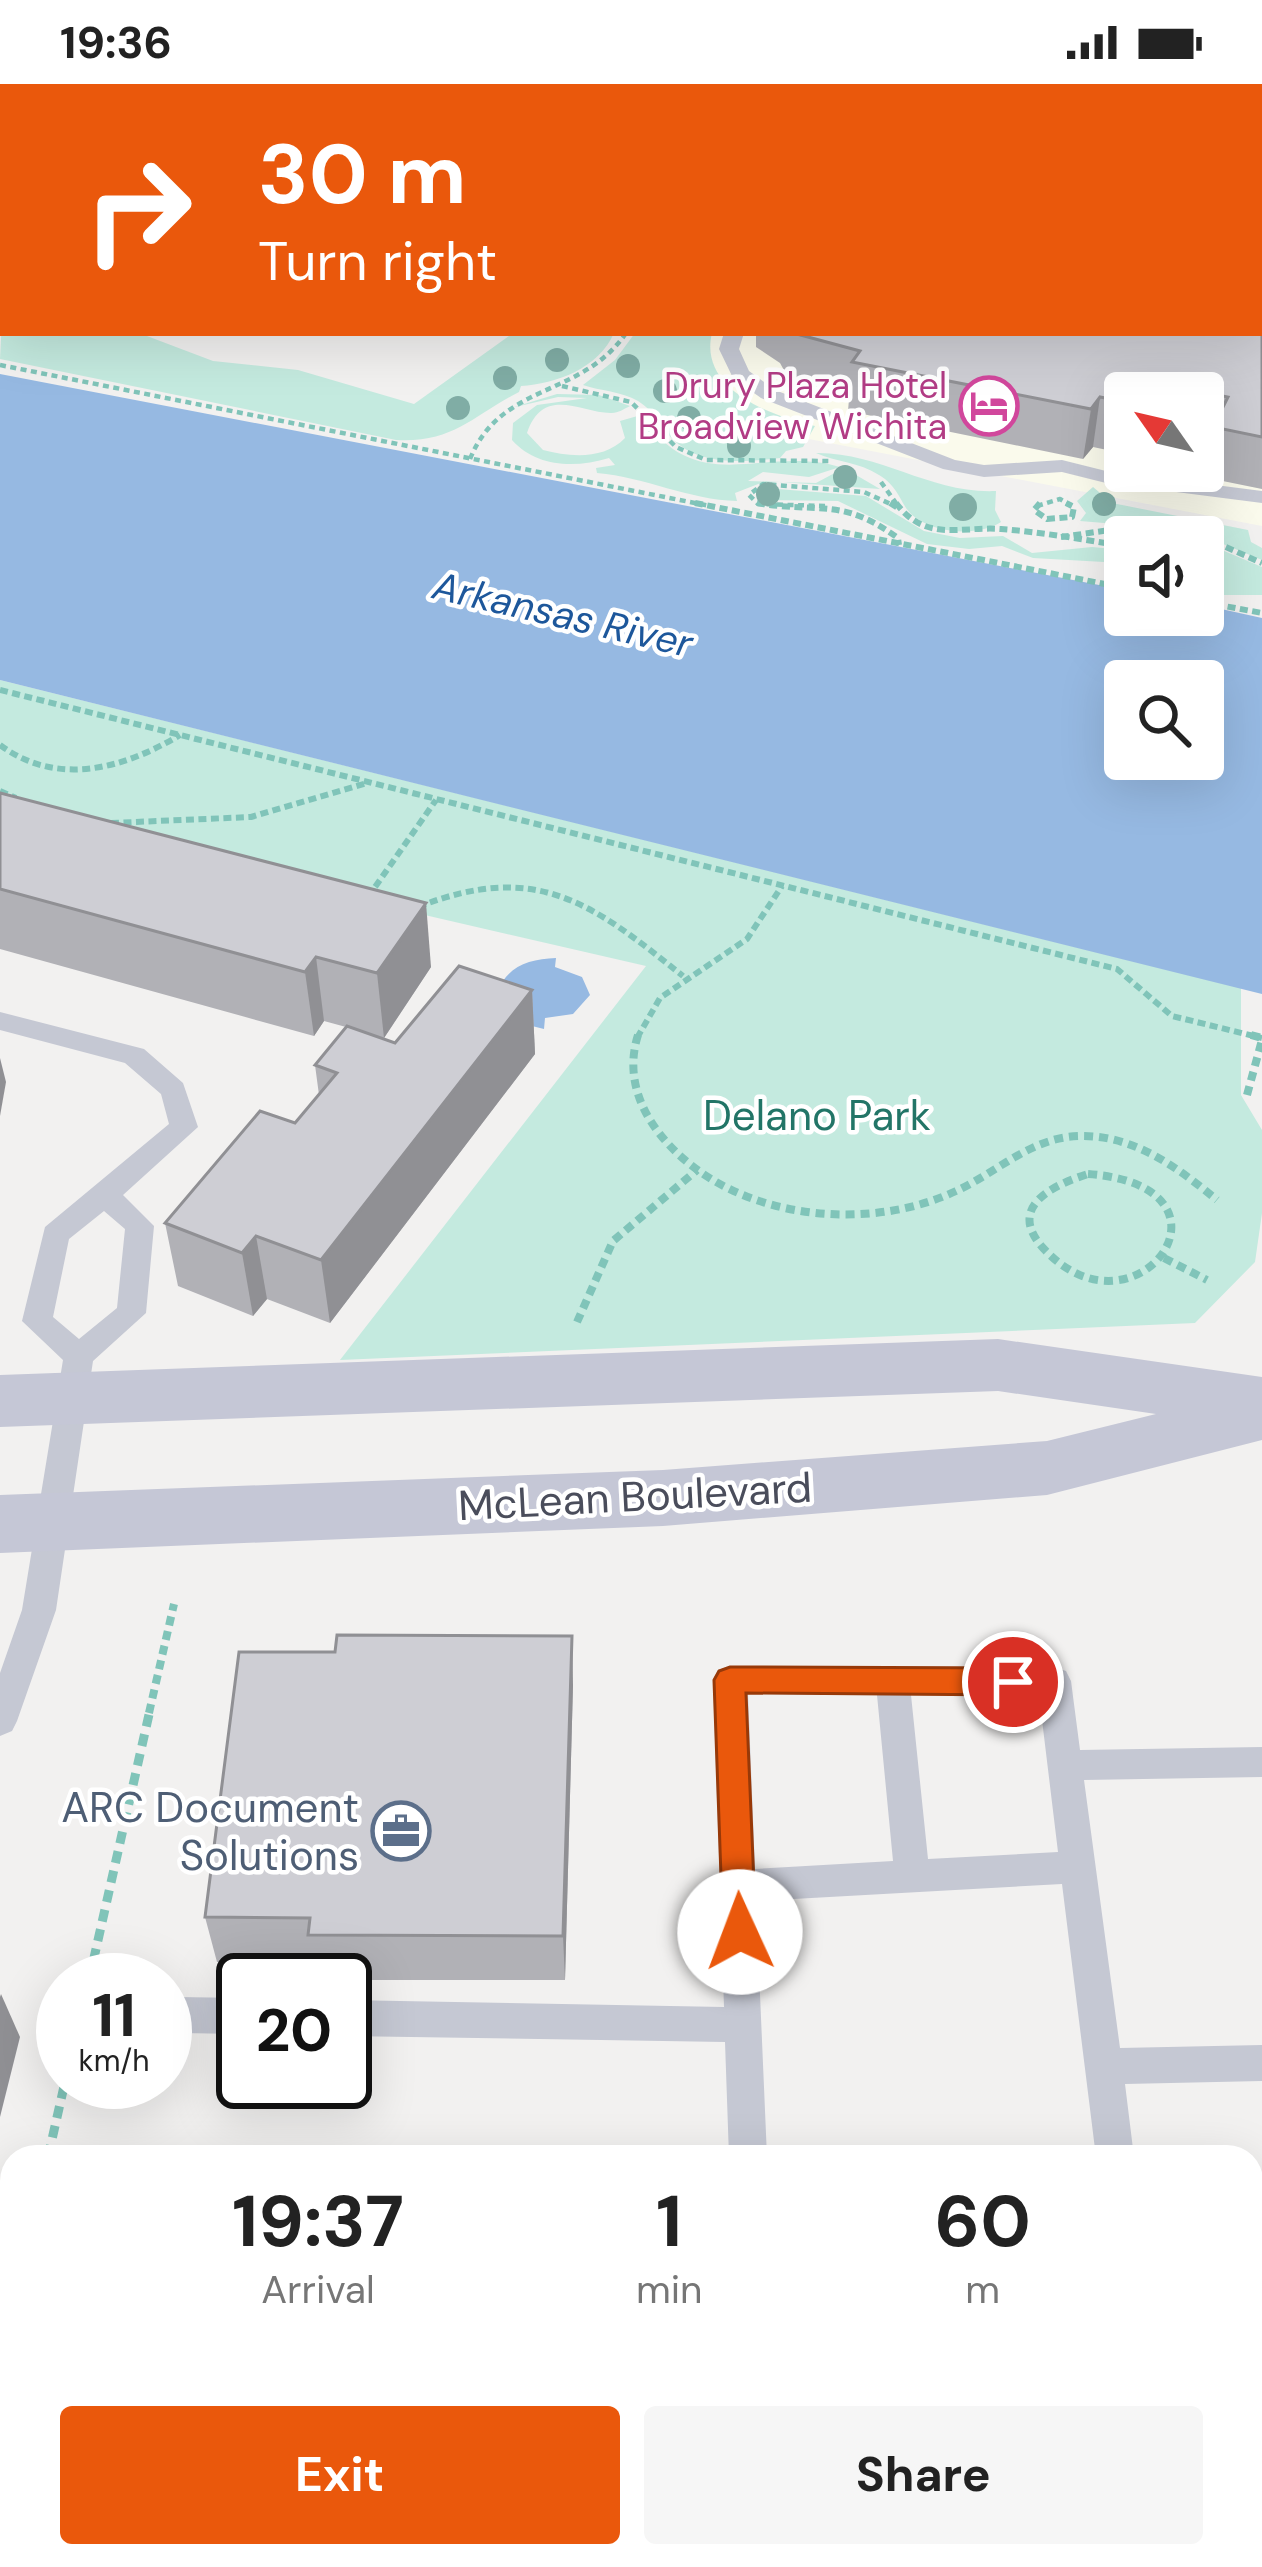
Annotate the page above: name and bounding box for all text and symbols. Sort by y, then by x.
text: 19:36 [60,13,172,72]
text: 30 m [258,120,467,229]
icon: right [60,132,216,288]
text: Turn right [258,226,497,297]
place label: Drury Plaza Hotel Broadview Wichita [638,362,947,450]
north arrow [1104,372,1224,492]
map controls [1104,372,1224,780]
hotel icon: Drury Plaza Hotel Broadview Wichita [958,375,1020,437]
button: sound [1104,516,1224,636]
water label: Arkansas River [427,560,699,669]
button: search [1104,660,1224,780]
park label: Delano Park [703,1088,931,1143]
street label: McLean Boulevard [457,1460,813,1533]
pin [962,1631,1064,1733]
icon: arrive [980,1649,1046,1715]
place label: ARC Document Solutions [61,1780,359,1883]
office icon: ARC Document Solutions [370,1800,432,1862]
position arrow [677,1869,803,1995]
speed limit sign: 20 [216,1953,372,2109]
text: 11 [92,1976,136,2055]
text: km/h [79,2041,149,2080]
text: 19:37 [232,2175,404,2268]
text: 1 [656,2175,682,2268]
text: 60 [935,2175,1031,2268]
text: Arrival [261,2264,375,2315]
text: min [636,2264,702,2315]
text: m [965,2264,1000,2315]
button: Exit [60,2406,620,2544]
button: Share [644,2406,1203,2544]

